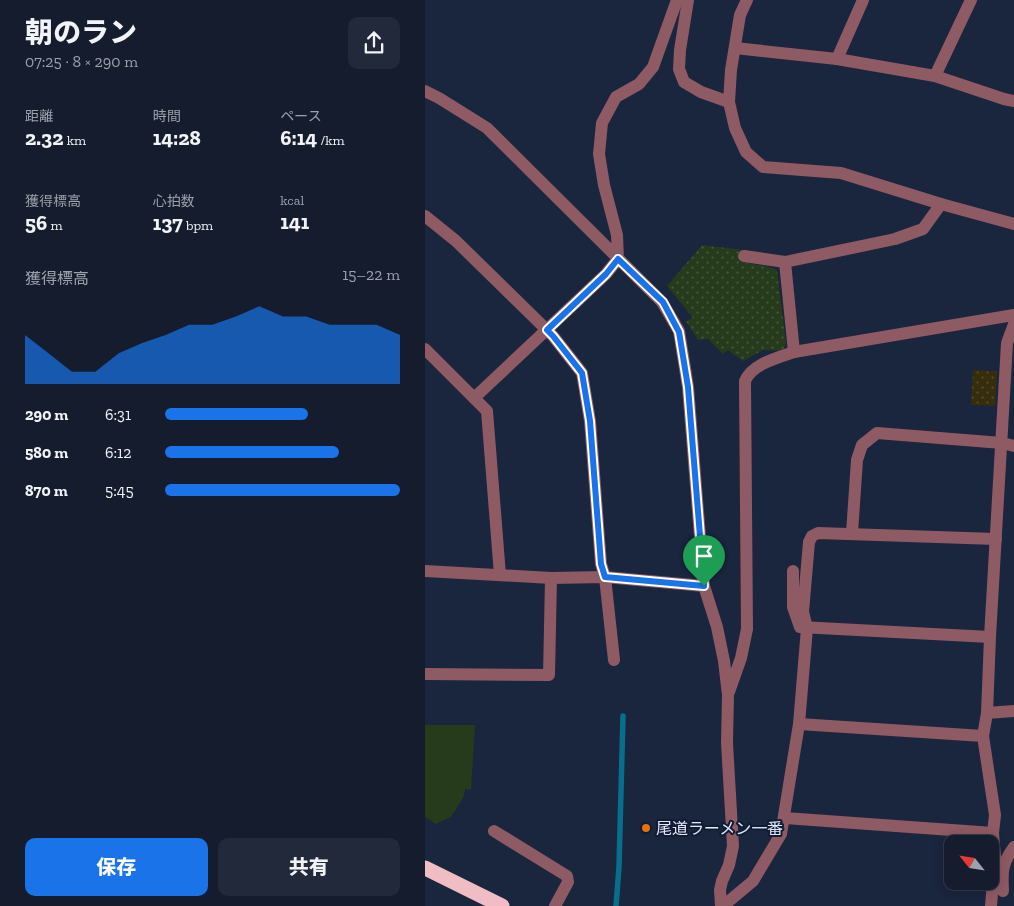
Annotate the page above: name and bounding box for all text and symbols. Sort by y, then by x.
text: 朝のラン [25,16,137,49]
button: share [348,17,400,69]
text: 07:25 · 8 × 290 m [25,52,138,71]
text: 距離 [25,108,53,125]
text: 時間 [153,108,181,125]
text: ペース [280,108,322,125]
text: 2.32 [25,125,64,150]
text: 14:28 [153,125,201,150]
text: 6:14 [280,125,317,150]
text: km [64,132,86,149]
text: /km [317,132,345,149]
text: kcal [280,192,304,209]
text: 獲得標高 [25,193,81,210]
text: 心拍数 [153,193,195,210]
text: 141 [280,209,309,234]
text: 56 [25,210,47,235]
text: 137 [153,210,183,235]
text: m [47,217,62,234]
text: bpm [183,217,213,234]
text: 15–22 m [342,265,400,284]
text: 獲得標高 [25,269,89,288]
text: 290 m [25,405,68,424]
text: 6:31 [105,405,131,424]
text: 580 m [25,443,68,462]
text: 6:12 [105,443,131,462]
text: 870 m [25,481,68,500]
text: 5:45 [105,481,134,500]
pin [683,535,725,586]
icon: arrive [690,542,718,570]
place label: 尾道ラーメン一番 [656,819,783,838]
marker: 尾道ラーメン一番 [640,822,652,834]
north arrow [944,835,999,890]
map controls [944,835,999,890]
button: 保存 [25,838,208,896]
button: 共有 [218,838,400,896]

